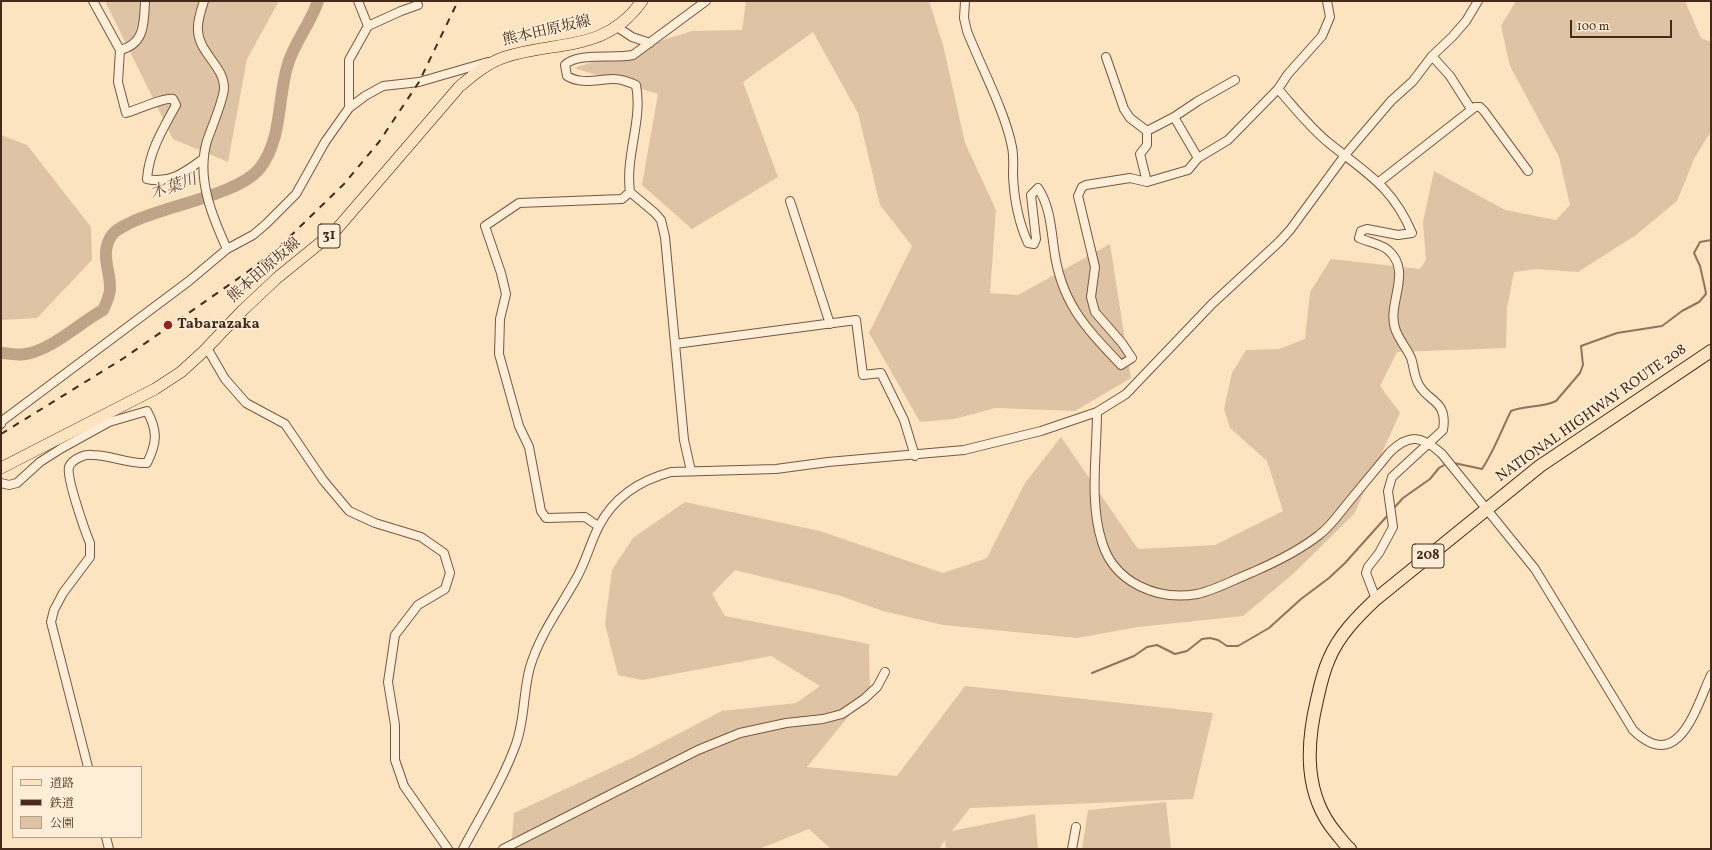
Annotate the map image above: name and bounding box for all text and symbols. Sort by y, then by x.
scale bar [1572,12,1674,38]
street label: 熊本田原坂線 [501,13,593,51]
text: 100 m [1577,19,1609,35]
water label: 木葉川 [148,171,200,205]
road number: 31 [318,224,340,248]
street label: 熊本田原坂線 [225,235,305,307]
place label: Tabarazaka [177,316,260,334]
marker: Tabarazaka [162,319,174,331]
street label: NATIONAL HIGHWAY ROUTE 208 [1493,341,1691,487]
road number: 208 [1412,544,1444,568]
legend [12,766,142,838]
text: 道路 [50,776,74,792]
text: 鉄道 [50,796,74,812]
text: 公園 [50,816,74,832]

